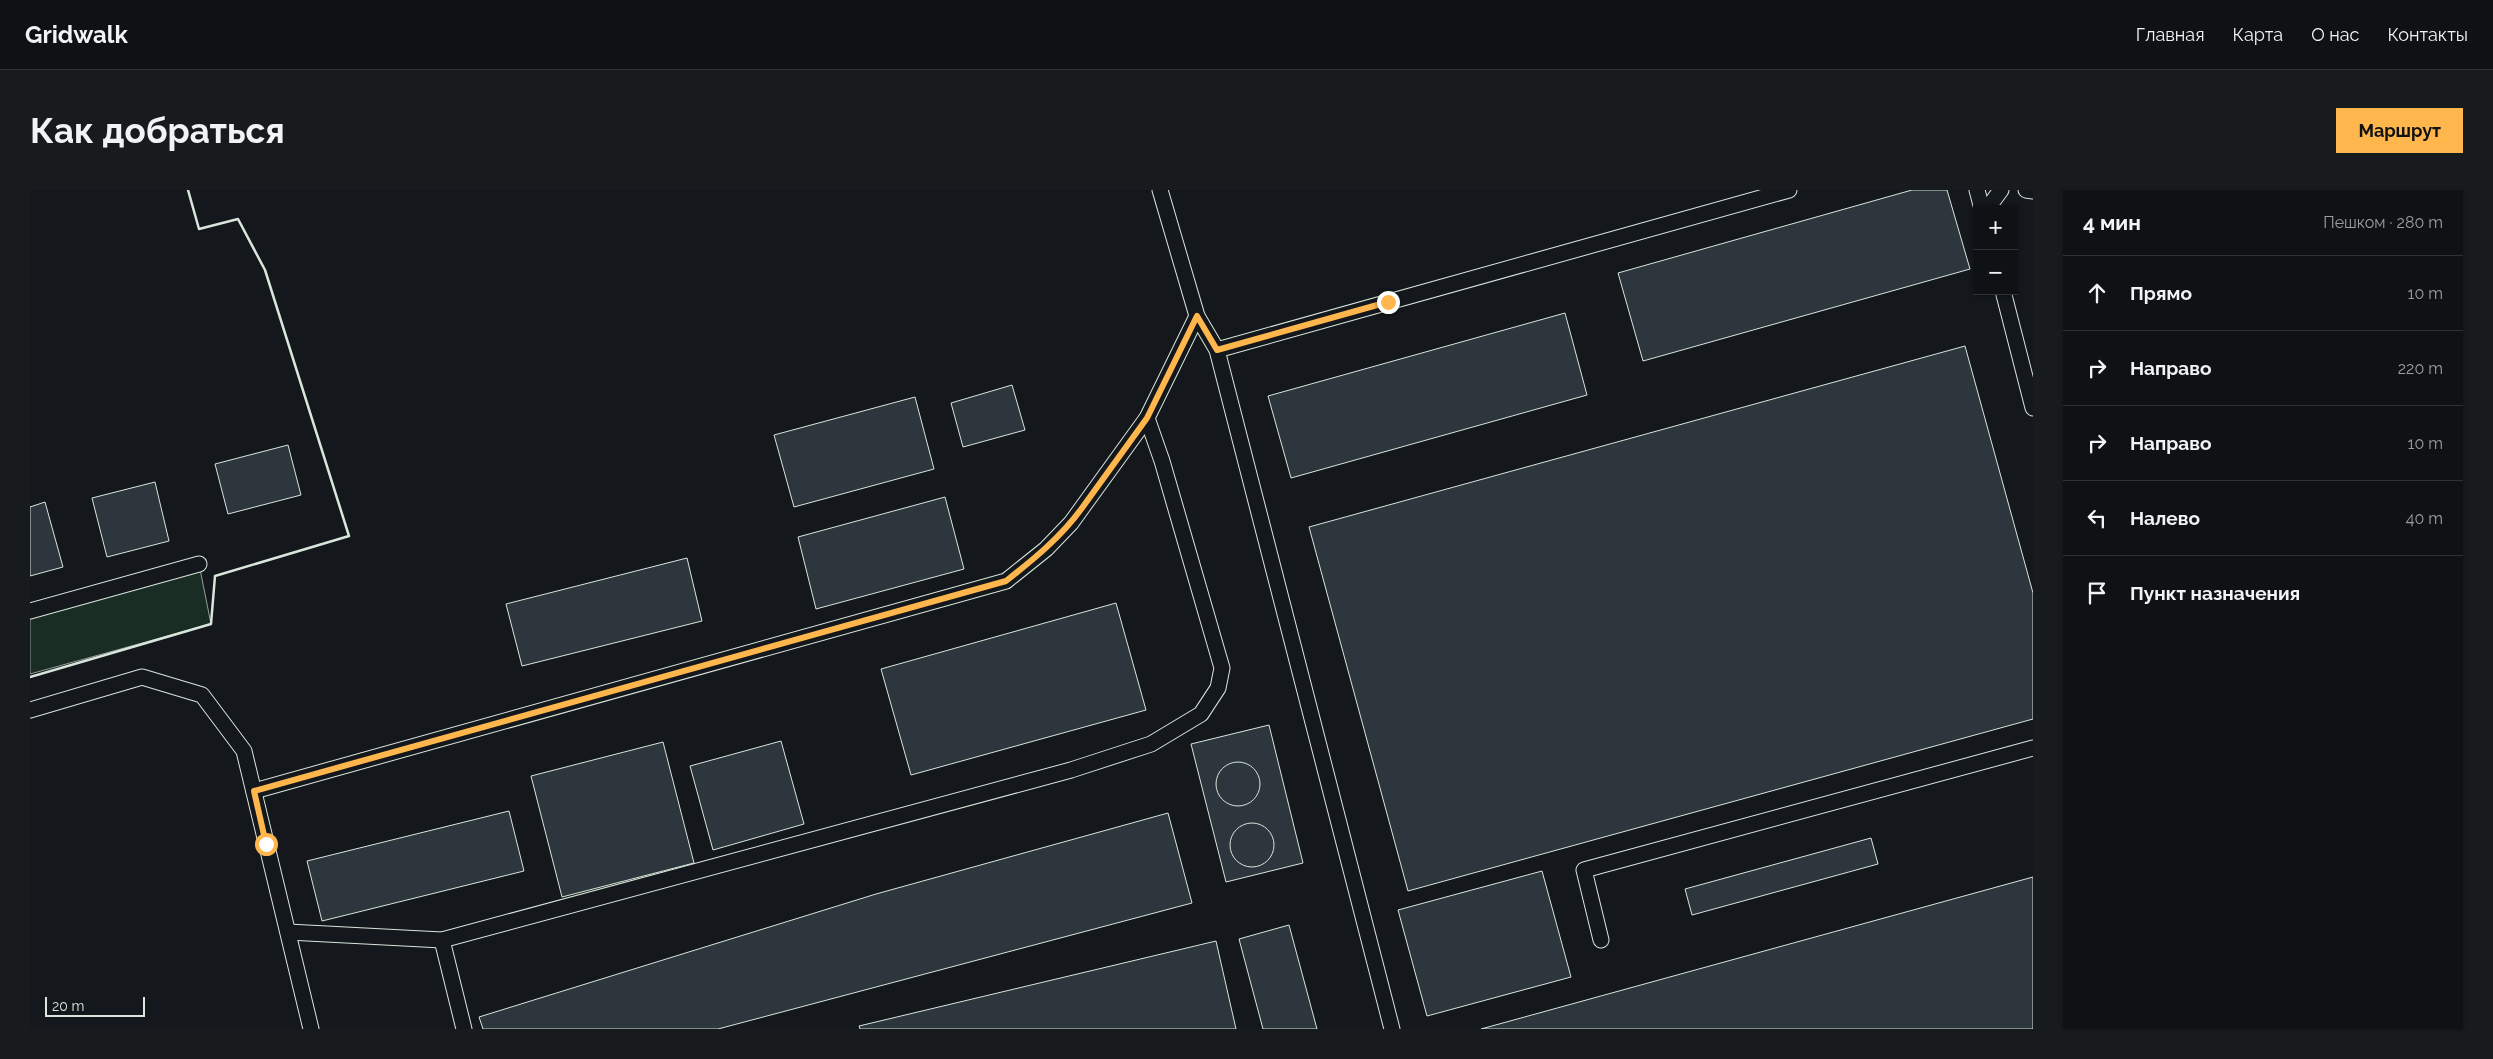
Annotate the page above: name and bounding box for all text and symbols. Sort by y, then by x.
text: Gridwalk [25,20,128,49]
text: Главная [2136,24,2204,45]
text: Карта [2232,24,2283,45]
text: О нас [2311,24,2359,45]
text: Контакты [2387,24,2468,45]
button: Маршрут [2336,108,2463,153]
text: Как добраться [30,110,285,151]
map controls [1973,205,2018,295]
button: + [1973,205,2018,250]
text: 4 мин [2083,210,2141,235]
text: Пешком · 280 m [2323,213,2443,232]
button: − [1973,250,2018,295]
icon: ahead [2083,279,2111,307]
text: Прямо [2130,282,2192,304]
text: 10 m [2408,284,2443,303]
route end [1377,291,1400,314]
icon: right [2083,354,2111,382]
text: Направо [2130,357,2211,379]
text: 220 m [2398,359,2443,378]
icon: right [2083,429,2111,457]
text: Направо [2130,432,2211,454]
text: 10 m [2408,434,2443,453]
icon: left [2083,504,2111,532]
text: Налево [2130,507,2200,529]
text: 40 m [2406,509,2443,528]
icon: arrive [2083,579,2111,607]
text: Пункт назначения [2130,582,2300,604]
route start [255,833,278,856]
scale bar [45,994,145,1017]
text: 20 m [52,998,84,1014]

